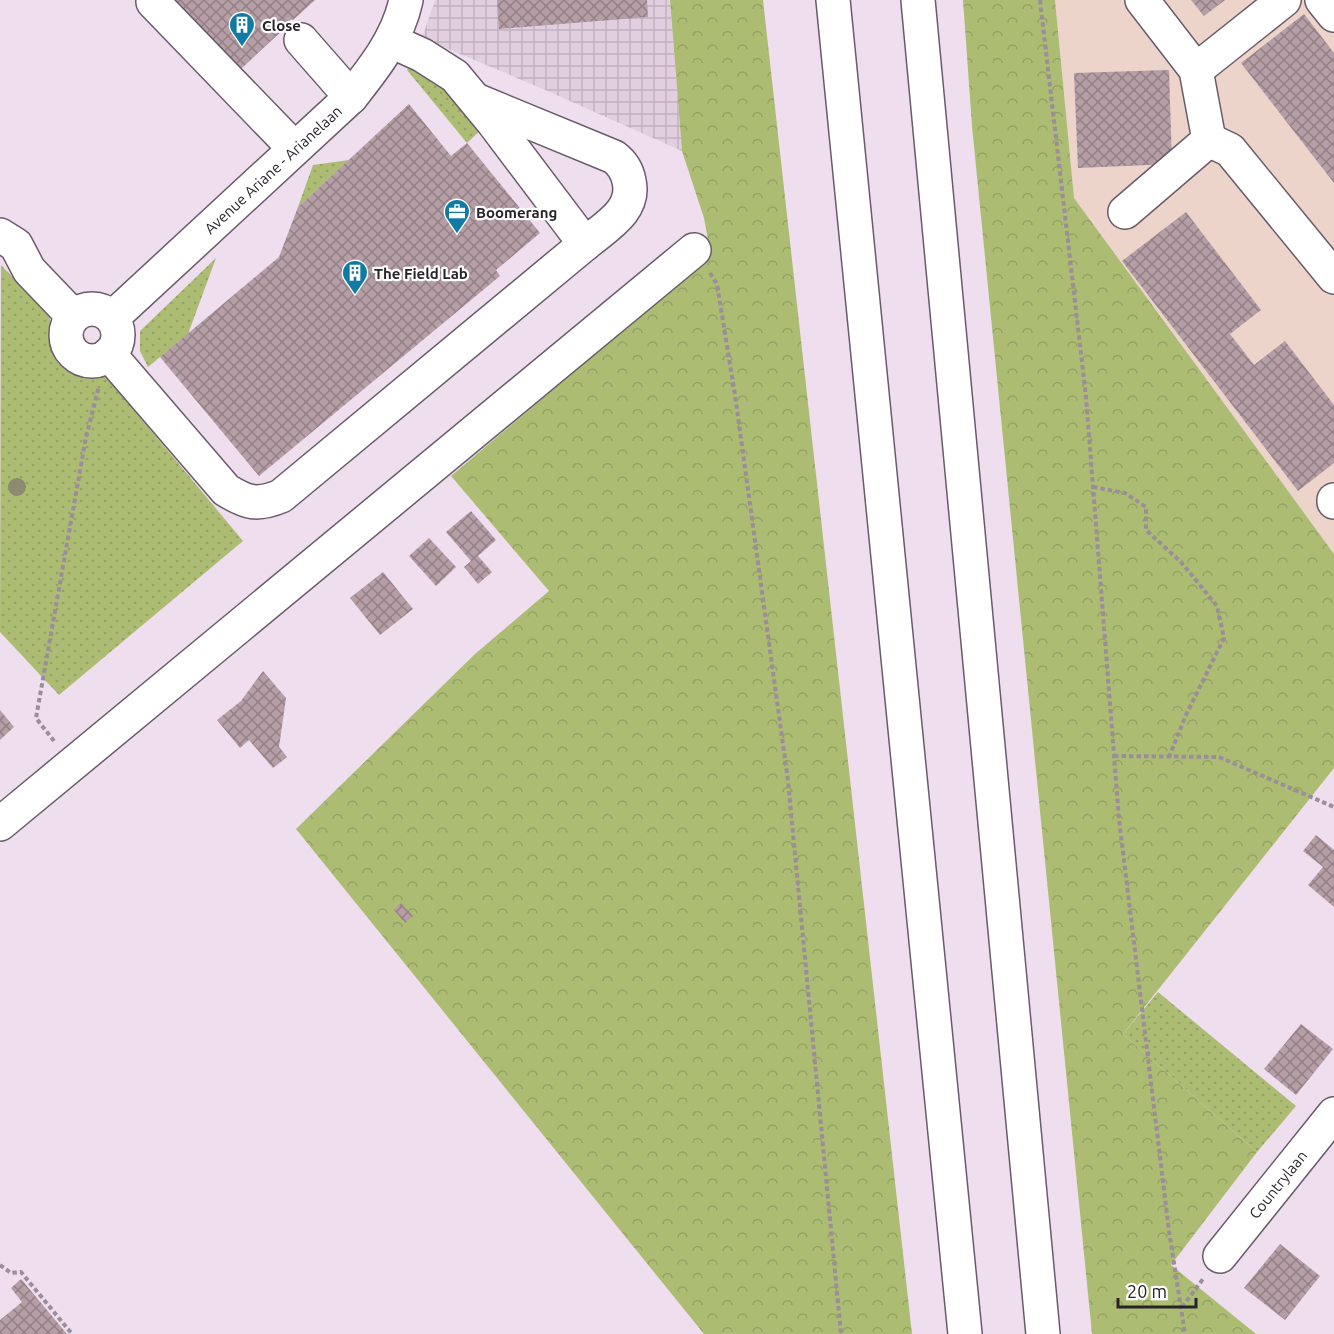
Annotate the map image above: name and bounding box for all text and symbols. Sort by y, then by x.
building icon: Close [227,10,257,48]
place label: Close [262,17,301,34]
street label: Avenue Ariane - Arianelaan [201,102,345,237]
office icon: Boomerang [442,197,472,235]
place label: Boomerang [476,204,557,221]
building icon: The Field Lab [340,258,370,296]
place label: The Field Lab [374,265,468,282]
street label: Countrylaan [1245,1147,1310,1222]
scale bar [1118,1271,1196,1309]
text: 20 m [1127,1281,1167,1301]

